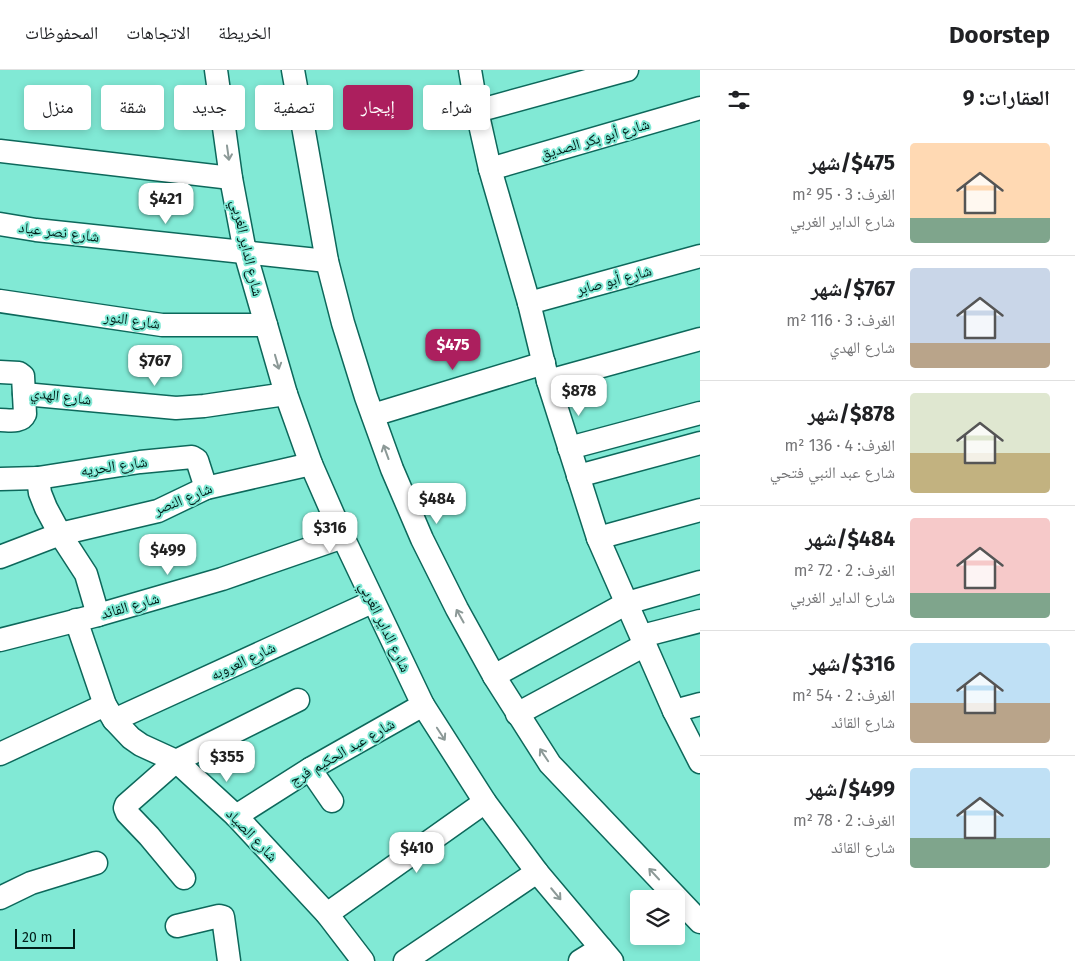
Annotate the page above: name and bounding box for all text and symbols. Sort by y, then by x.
text: Doorstep [949,21,1050,49]
text: المحفوظات [25,22,98,44]
text: الاتجاهات [126,22,190,44]
text: الخريطة [218,22,271,44]
chip: منزل [24,85,91,130]
chip: شقة [101,85,164,130]
chip: جديد [174,85,245,130]
chip: تصفية [255,85,333,130]
chip: إيجار [343,85,413,130]
chip: شراء [423,85,490,130]
text: العقارات: 9 [963,85,1050,111]
icon: filters [725,86,753,114]
street label: شارع أبو بكر الصديق [538,115,652,164]
one-way arrow [223,145,233,161]
text: $475/شهر [809,150,895,176]
icon: home [950,163,1010,223]
pin: $421 [136,182,196,225]
text: الغرف: 3 · 95 m² [792,185,895,204]
text: $421 [150,189,182,208]
street label: شارع الداير الغربي [224,198,267,299]
text: شارع الداير الغربي [790,212,895,231]
street label: شارع نصر عياد [17,218,101,247]
street label: شارع أبو صابر [574,261,654,300]
text: $767/شهر [811,276,895,302]
icon: home [950,288,1010,348]
street label: شارع النور [102,307,161,334]
text: الغرف: 3 · 116 m² [786,311,895,330]
pin: $475 [423,328,483,371]
text: $475 [436,335,470,354]
text: شارع الهدي [830,338,895,357]
pin: $767 [125,344,185,387]
text: $767 [139,351,171,370]
one-way arrow [272,354,282,370]
pin: $878 [549,374,609,417]
text: $878 [562,381,596,400]
street label: شارع الهدي [29,383,93,411]
text: $878/شهر [808,401,895,427]
icon: home [950,413,1010,473]
text: الغرف: 4 · 136 m² [784,436,895,455]
one-way arrow [381,445,390,460]
street label: شارع الحريه [79,452,149,481]
text: شارع عبد النبي فتحي [770,463,895,482]
street label: شارع النصر [150,479,215,520]
pin: $484 [407,482,467,525]
text: $484 [419,489,455,508]
pin: $316 [300,512,360,554]
text: $316 [313,518,347,537]
text: $484/شهر [805,526,895,552]
pin: $499 [138,534,198,576]
icon: home [950,538,1010,598]
text: $499 [150,540,186,559]
text: الغرف: 2 · 72 m² [794,561,895,580]
street label: شارع الداير الغربي [353,579,415,677]
text: شارع الداير الغربي [790,588,895,607]
street label: شارع القائد [99,589,162,624]
one-way arrow [455,609,465,623]
street label: شارع العروبه [208,638,279,685]
text: $316/شهر [809,651,895,677]
icon: home [950,663,1010,723]
text: الغرف: 2 · 54 m² [792,686,895,705]
text: شارع القائد [831,713,895,732]
street label: شارع عبد الحكيم فرج [286,715,398,790]
one-way arrow [436,726,446,740]
pin: $355 [197,740,257,783]
text: $355 [210,747,244,766]
one-way arrow [539,748,549,762]
text: $499/شهر [806,776,895,802]
icon: home [950,788,1010,848]
street label: شارع الصياد [222,805,282,866]
text: الغرف: 2 · 78 m² [793,811,895,830]
pin: $410 [387,832,447,874]
text: $410 [400,838,434,857]
text: شارع القائد [831,838,895,857]
one-way arrow [648,868,660,880]
one-way arrow [550,888,562,901]
map controls [630,890,685,945]
button: layers [630,890,685,945]
scale bar [15,926,75,949]
text: 20 m [22,929,52,946]

